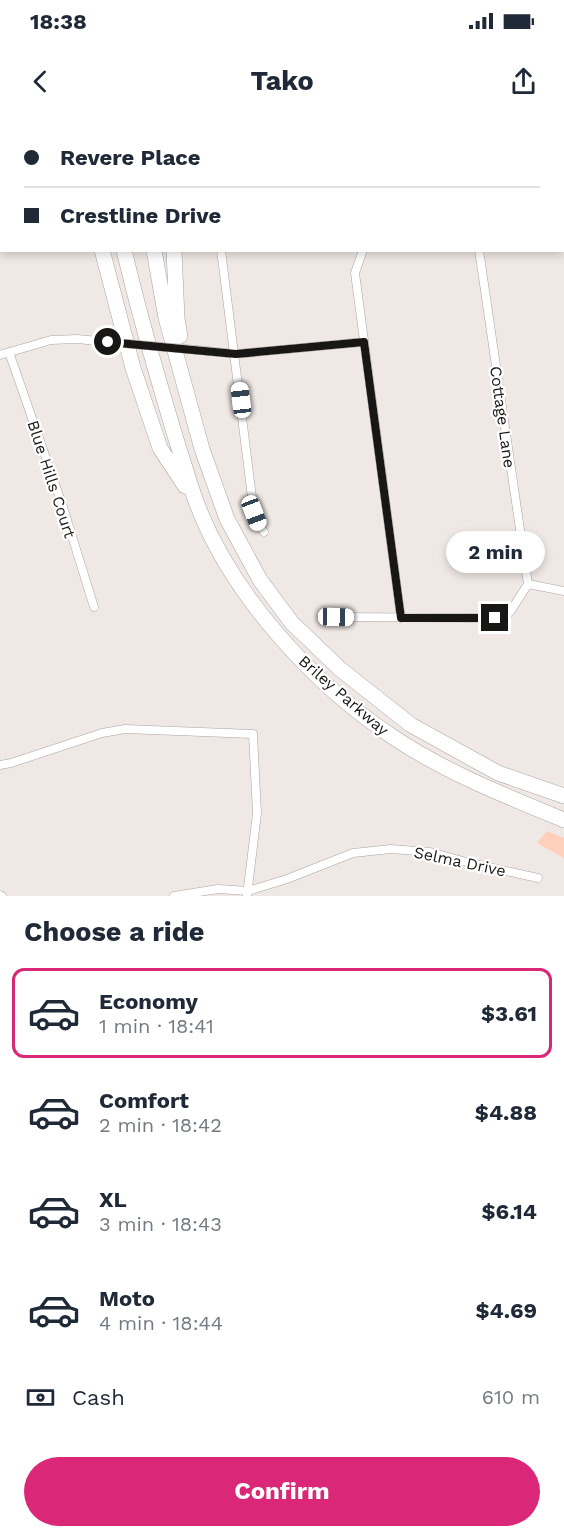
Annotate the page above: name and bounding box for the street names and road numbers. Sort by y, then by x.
street label: Cottage Lane [486,365,519,469]
street label: Blue Hills Court [24,418,80,541]
street label: Briley Parkway [295,651,393,740]
street label: Selma Drive [412,842,508,881]

